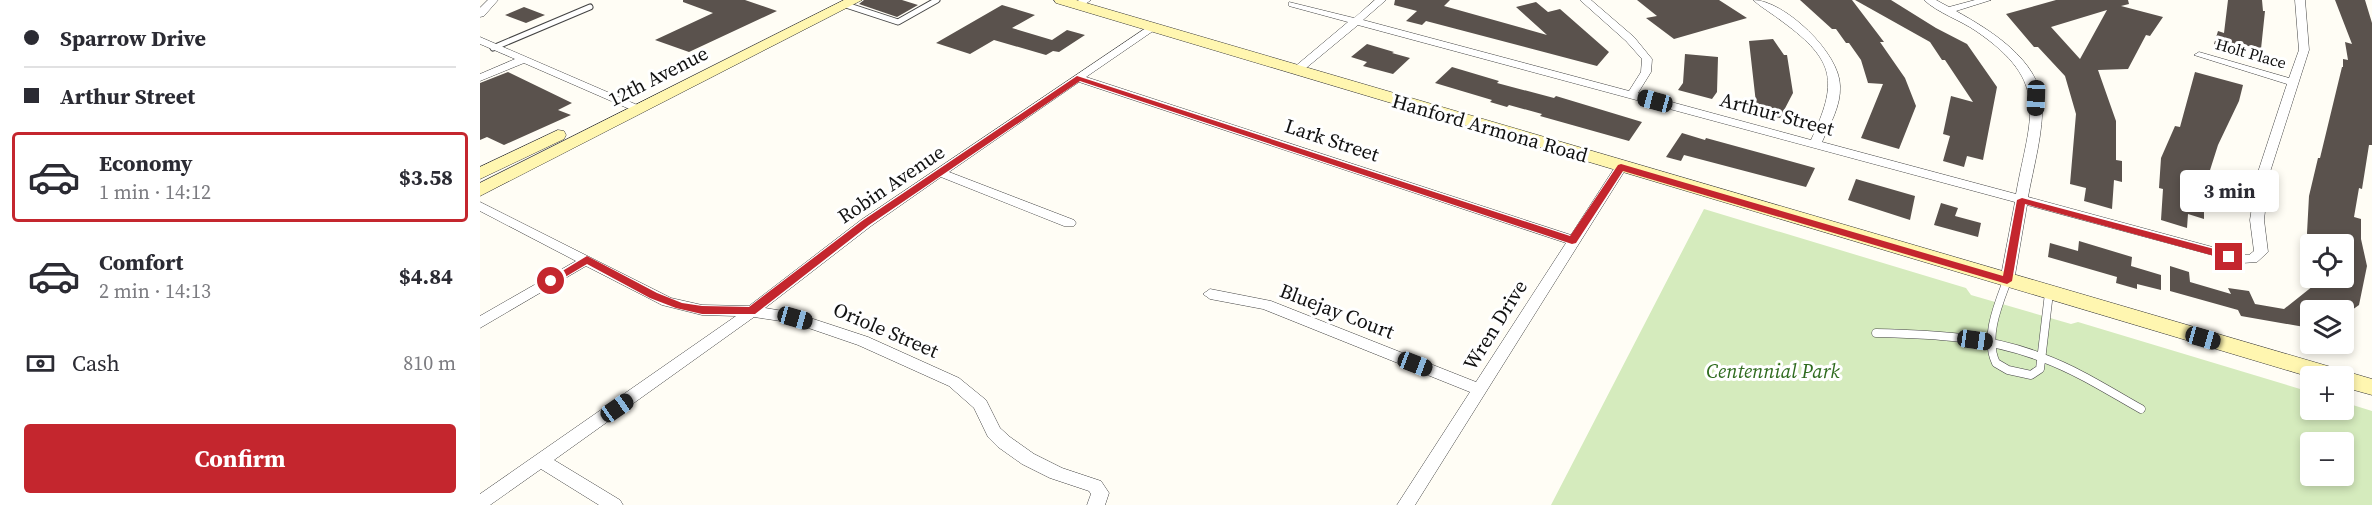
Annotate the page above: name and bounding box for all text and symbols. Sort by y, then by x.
text: Sparrow Drive [60,23,206,53]
street label: Holt Place [2213,32,2289,74]
street label: 12th Avenue [603,39,713,113]
car [2026,80,2046,116]
text: Arthur Street [60,81,195,111]
street label: Arthur Street [1717,85,1838,143]
street label: Hanford Armona Road [1389,87,1592,170]
car [1635,88,1675,114]
street label: Lark Street [1281,112,1383,169]
street label: Robin Avenue [832,138,950,230]
text: Economy [99,148,193,178]
icon: car [27,150,81,204]
text: $3.58 [399,162,453,192]
callout: 3 min [2180,170,2278,212]
text: 3 min [2204,177,2255,205]
text: 1 min · 14:12 [99,178,211,206]
map controls [2300,234,2354,486]
button: locate [2300,234,2354,288]
route end [2215,243,2242,270]
text: Comfort [99,247,183,277]
icon: car [27,249,81,303]
text: $4.84 [399,261,453,291]
route start [537,267,564,294]
street label: Wren Drive [1456,274,1534,376]
street label: Bluejay Court [1276,276,1399,346]
text: 2 min · 14:13 [99,277,211,305]
street label: Oriole Street [829,295,943,365]
button: layers [2300,300,2354,354]
car [775,304,815,332]
car [2183,324,2223,352]
car [1956,329,1994,351]
icon: cash [24,347,57,380]
text: Cash [72,348,120,378]
text: 810 m [403,349,456,377]
car [1395,349,1435,379]
park label: Centennial Park [1706,357,1840,385]
button: + [2300,366,2354,420]
car [597,390,637,426]
button: Confirm [24,424,456,493]
button: − [2300,432,2354,486]

